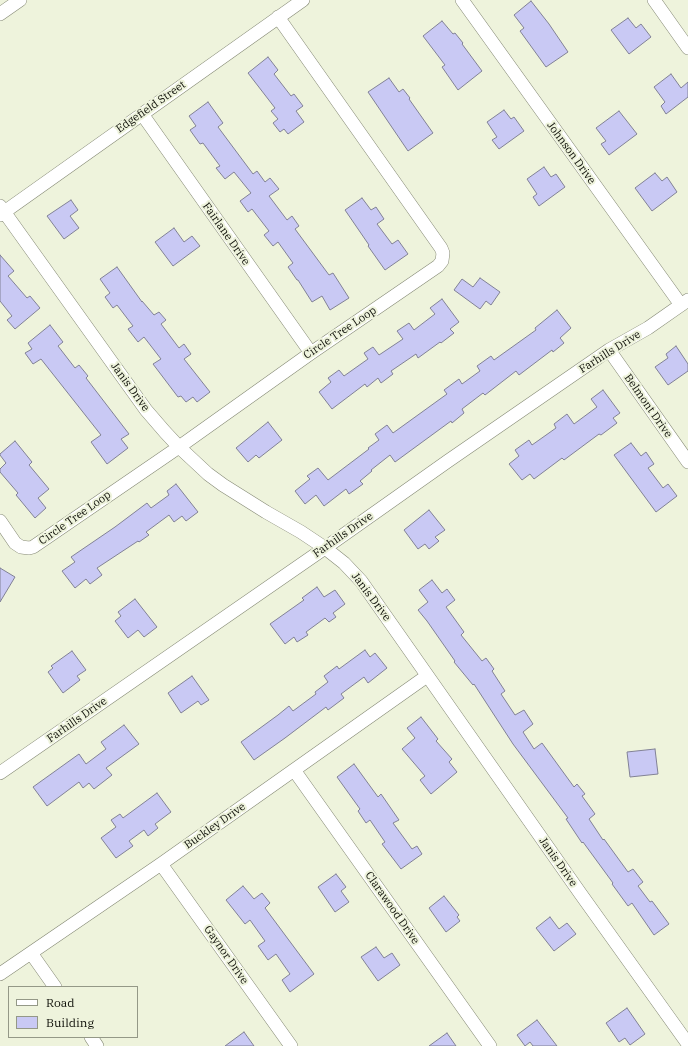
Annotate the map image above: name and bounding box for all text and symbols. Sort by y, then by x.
street label: Edgefield Street [114,78,188,136]
street label: Johnson Drive [544,119,598,187]
street label: Fairlane Drive [200,200,252,268]
street label: Circle Tree Loop [301,304,379,362]
street label: Farhills Drive [577,328,643,376]
street label: Janis Drive [108,360,152,414]
street label: Belmont Drive [621,372,675,440]
street label: Circle Tree Loop [36,488,114,548]
street label: Farhills Drive [311,510,375,560]
street label: Janis Drive [349,570,393,624]
street label: Farhills Drive [45,695,109,745]
street label: Buckley Drive [182,800,248,852]
street label: Janis Drive [536,835,580,889]
street label: Clarawood Drive [362,869,422,947]
street label: Gaynor Drive [201,923,251,987]
legend [8,986,138,1038]
text: Road [46,995,75,1010]
text: Building [46,1015,94,1030]

